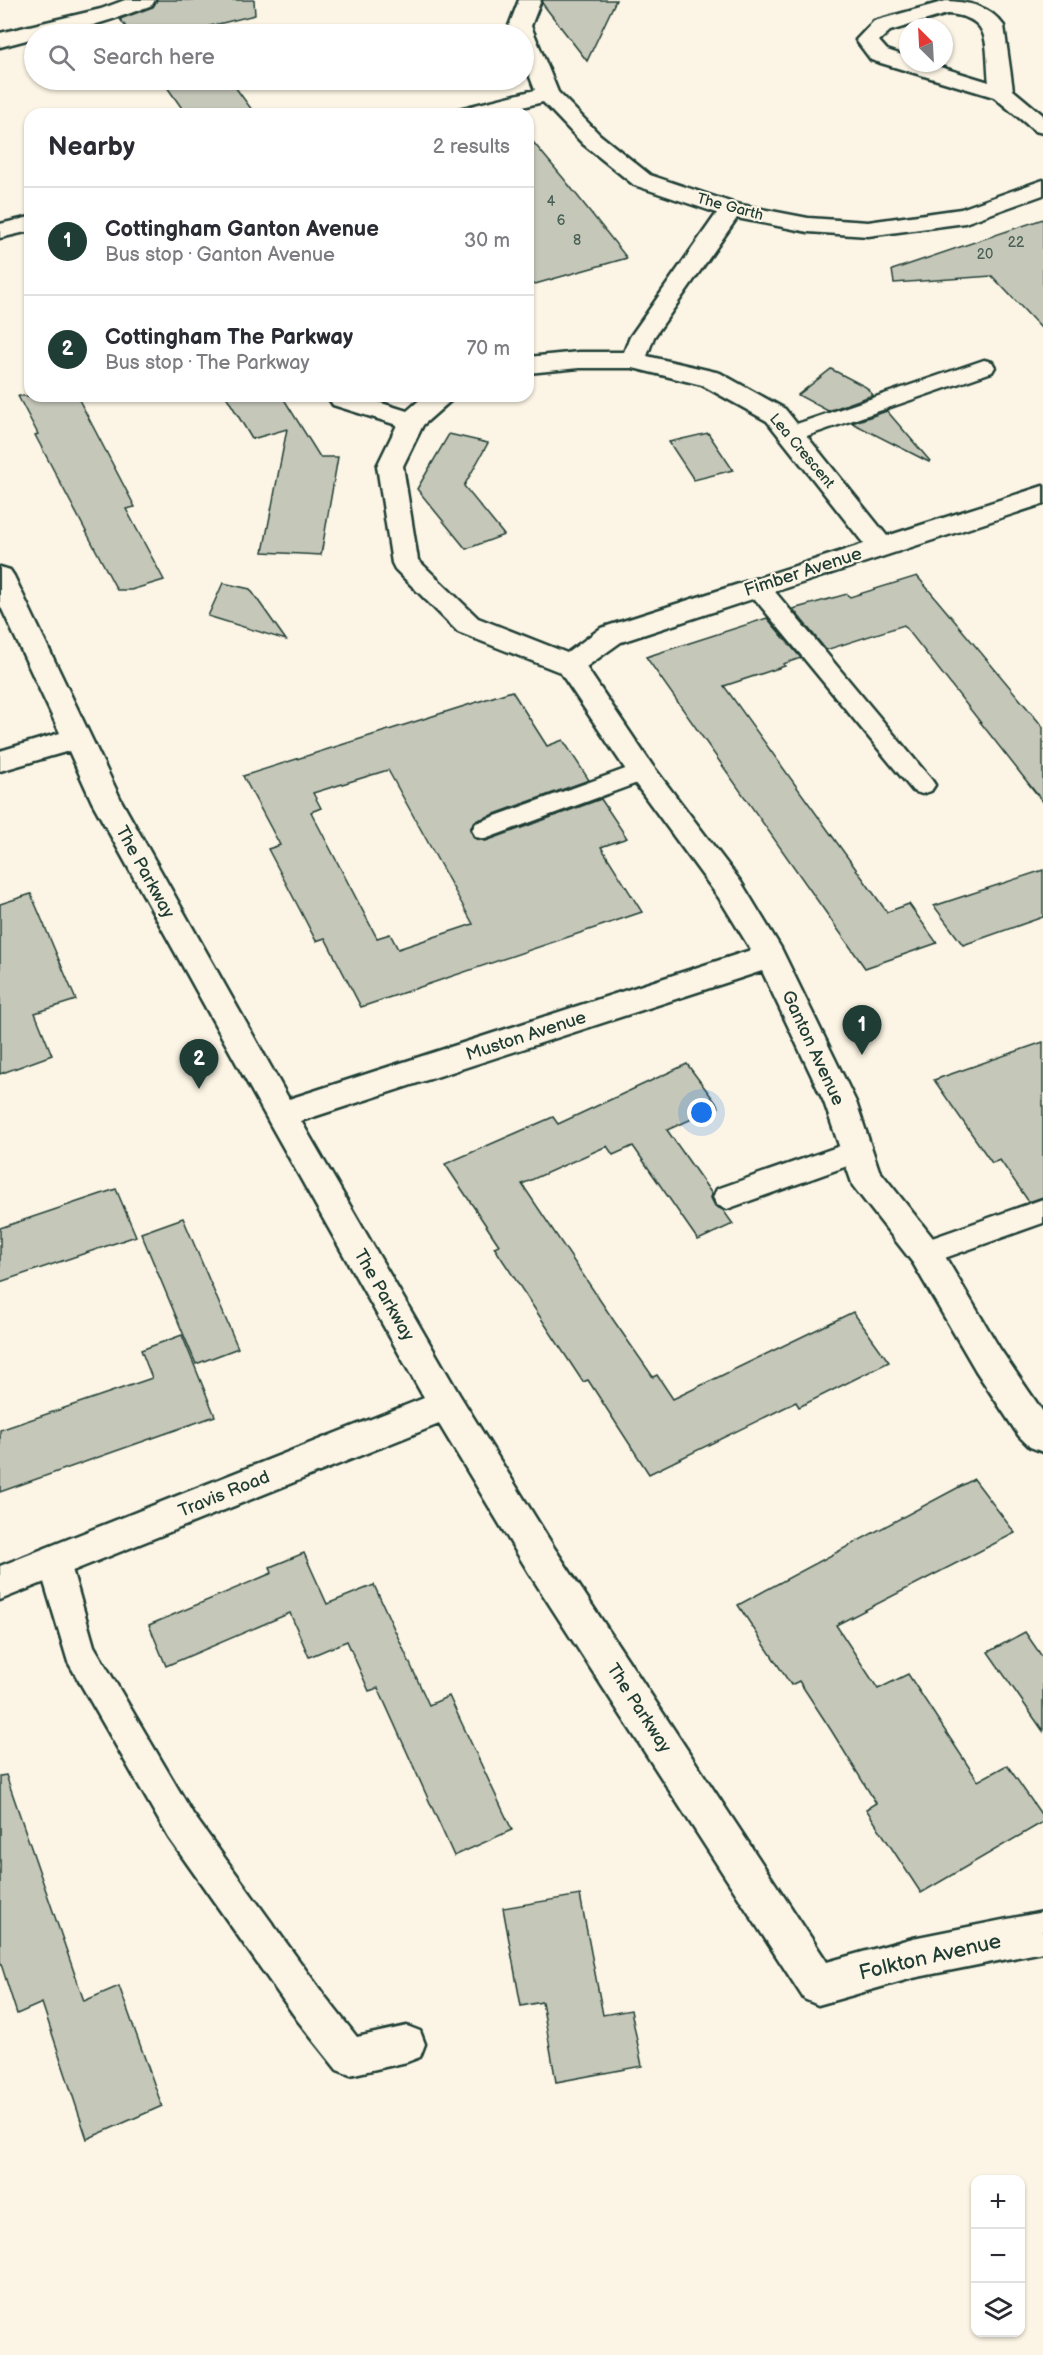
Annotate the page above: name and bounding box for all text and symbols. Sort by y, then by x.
north arrow [899,18,953,72]
search box [24,24,534,90]
icon: search [45,41,78,74]
text: Search here [93,44,215,71]
text: Nearby [48,132,135,163]
text: 2 results [433,135,510,159]
street label: The Garth [695,189,765,225]
house number: 4 [547,193,556,210]
house number: 6 [557,212,566,229]
text: Cottingham Ganton Avenue [105,216,379,243]
text: 1 [63,229,72,253]
text: 30 m [464,229,510,253]
house number: 8 [573,232,581,249]
house number: 22 [1008,234,1025,251]
text: Bus stop · Ganton Avenue [105,243,335,267]
house number: 20 [977,246,993,263]
text: Cottingham The Parkway [105,324,353,351]
text: 2 [62,337,73,361]
text: 70 m [466,337,510,361]
text: Bus stop · The Parkway [105,351,310,375]
street label: Lea Crescent [765,410,839,493]
street label: Fimber Avenue [741,543,865,601]
street label: The Parkway [111,822,179,923]
street label: Ganton Avenue [777,987,849,1109]
pin: 1 [842,1006,882,1055]
street label: Muston Avenue [463,1007,589,1065]
pin: 2 [180,1040,218,1089]
your location [687,1098,716,1127]
street label: The Parkway [349,1245,419,1345]
street label: Travis Road [175,1466,273,1522]
street label: The Parkway [602,1659,676,1757]
street label: Folkton Avenue [856,1928,1004,1986]
map controls [971,2175,1025,2337]
button: + [971,2175,1025,2229]
button: − [971,2229,1025,2283]
button: layers [971,2283,1025,2337]

